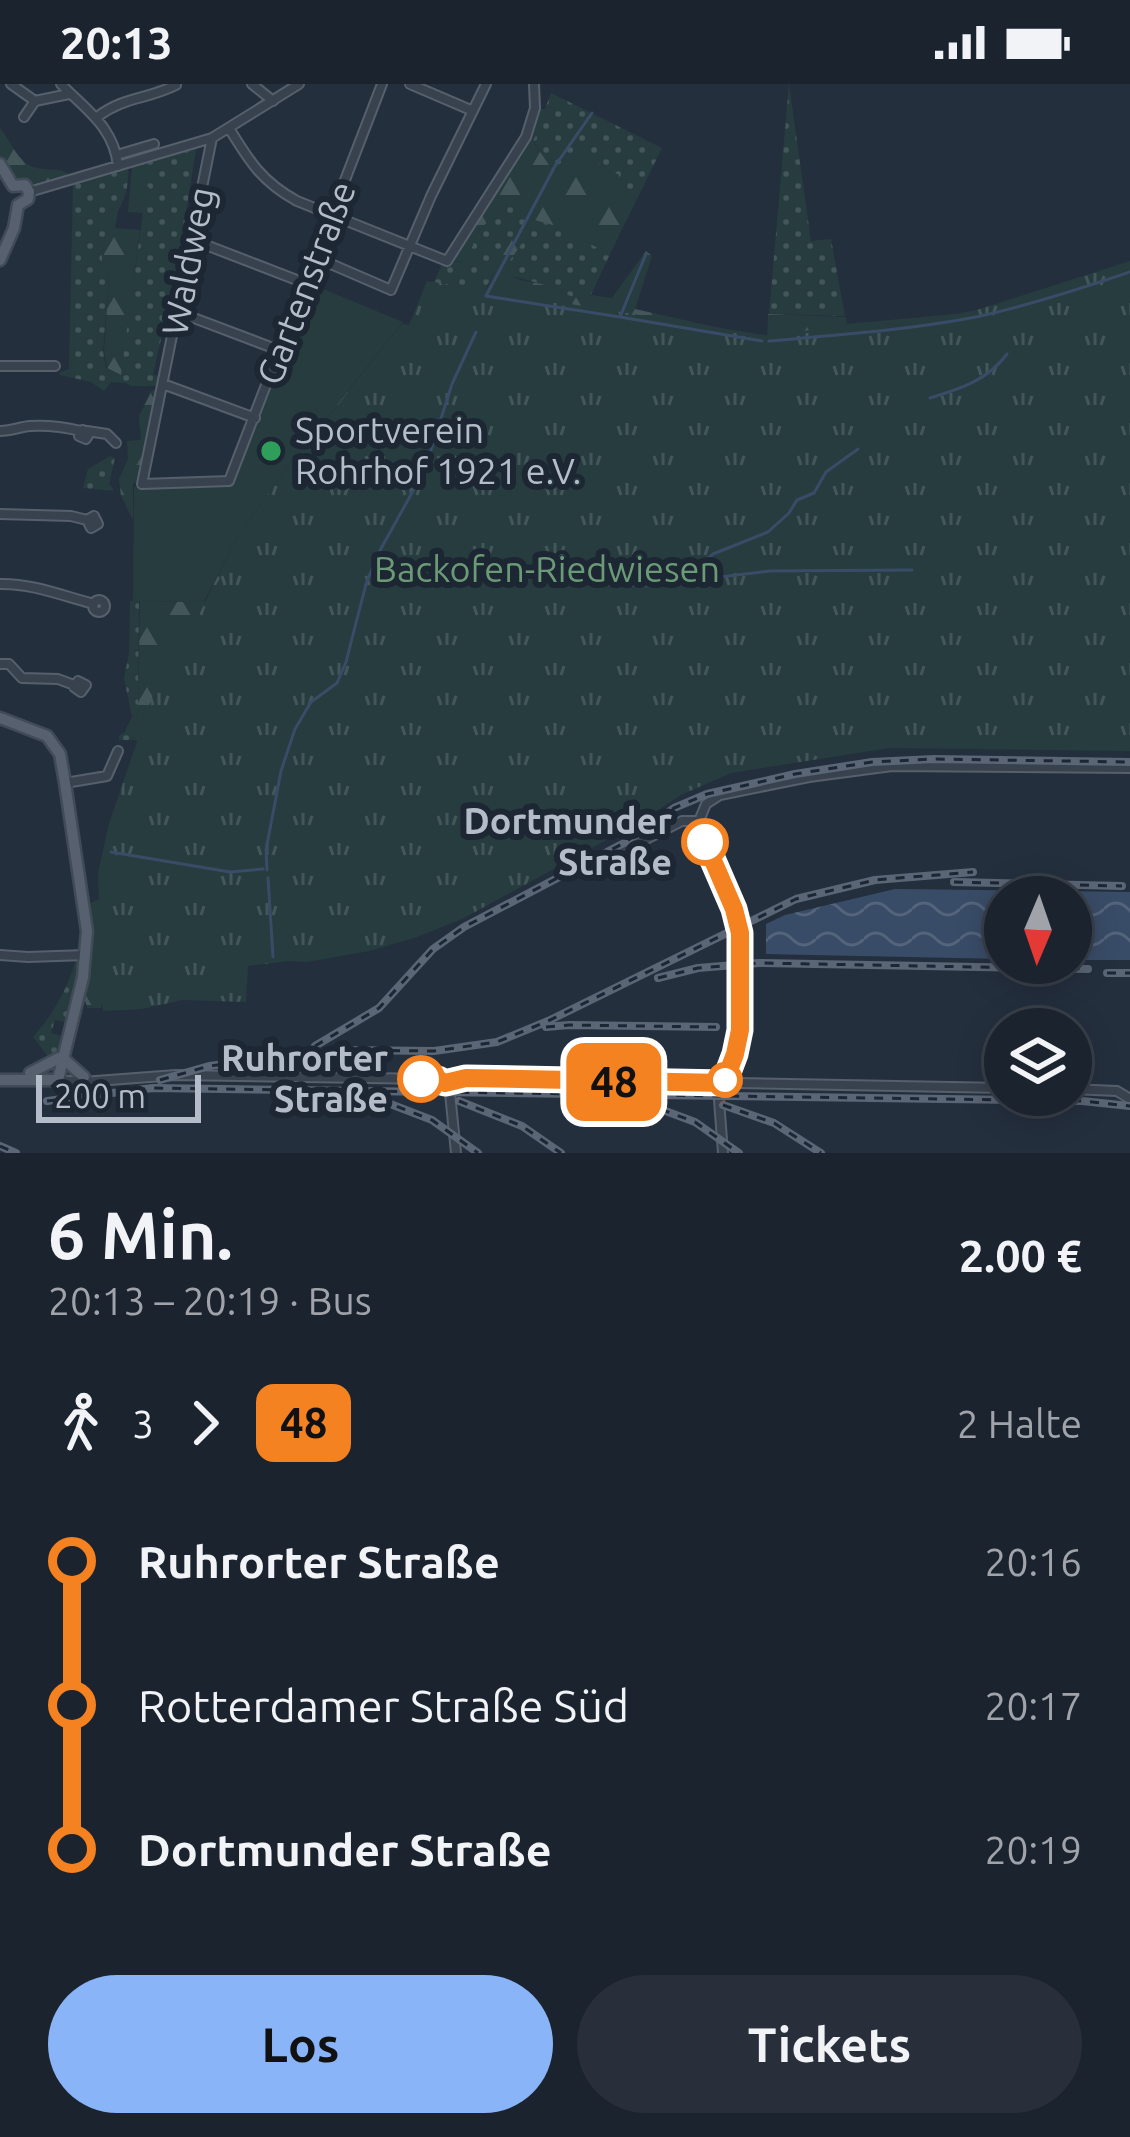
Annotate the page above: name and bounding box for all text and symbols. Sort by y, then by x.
text: 20:13 [60,17,173,68]
street label: Gartenstraße [248,176,363,390]
street label: Waldweg [153,183,222,338]
place label: Sportverein Rohrhof 1921 e.V. [295,409,581,491]
marker: Sportverein Rohrhof 1921 e.V. [258,438,284,464]
park label: Backofen-Riedwiesen [374,548,720,589]
place label: Dortmunder Straße [464,800,672,882]
marker: Dortmunder Straße [683,820,727,864]
north arrow [984,876,1092,984]
map controls [984,876,1092,1116]
button: layers [984,1008,1092,1116]
place label: Ruhrorter Straße [221,1037,388,1119]
line badge: 48 [560,1043,668,1121]
marker: Ruhrorter Straße [399,1057,443,1101]
text: 48 [590,1058,638,1105]
unlabelled marker [709,1064,741,1096]
scale bar [36,1069,201,1122]
text: 200 m [54,1077,146,1114]
text: 6 Min. [48,1197,233,1271]
text: 2.00 € [959,1230,1082,1281]
text: 20:13 – 20:19 · Bus [48,1279,372,1322]
icon: walk [48,1390,114,1456]
icon: forward [172,1390,238,1456]
text: 48 [280,1399,327,1446]
text: 3 [132,1402,154,1445]
text: 2 Halte [957,1402,1082,1445]
text: Ruhrorter Straße [138,1536,500,1587]
text: 20:16 [984,1540,1082,1583]
text: Rotterdamer Straße Süd [138,1680,629,1731]
text: 20:17 [984,1684,1082,1727]
text: Dortmunder Straße [138,1824,552,1875]
text: 20:19 [984,1828,1082,1871]
button: Los [48,1975,553,2113]
button: Tickets [577,1975,1082,2113]

